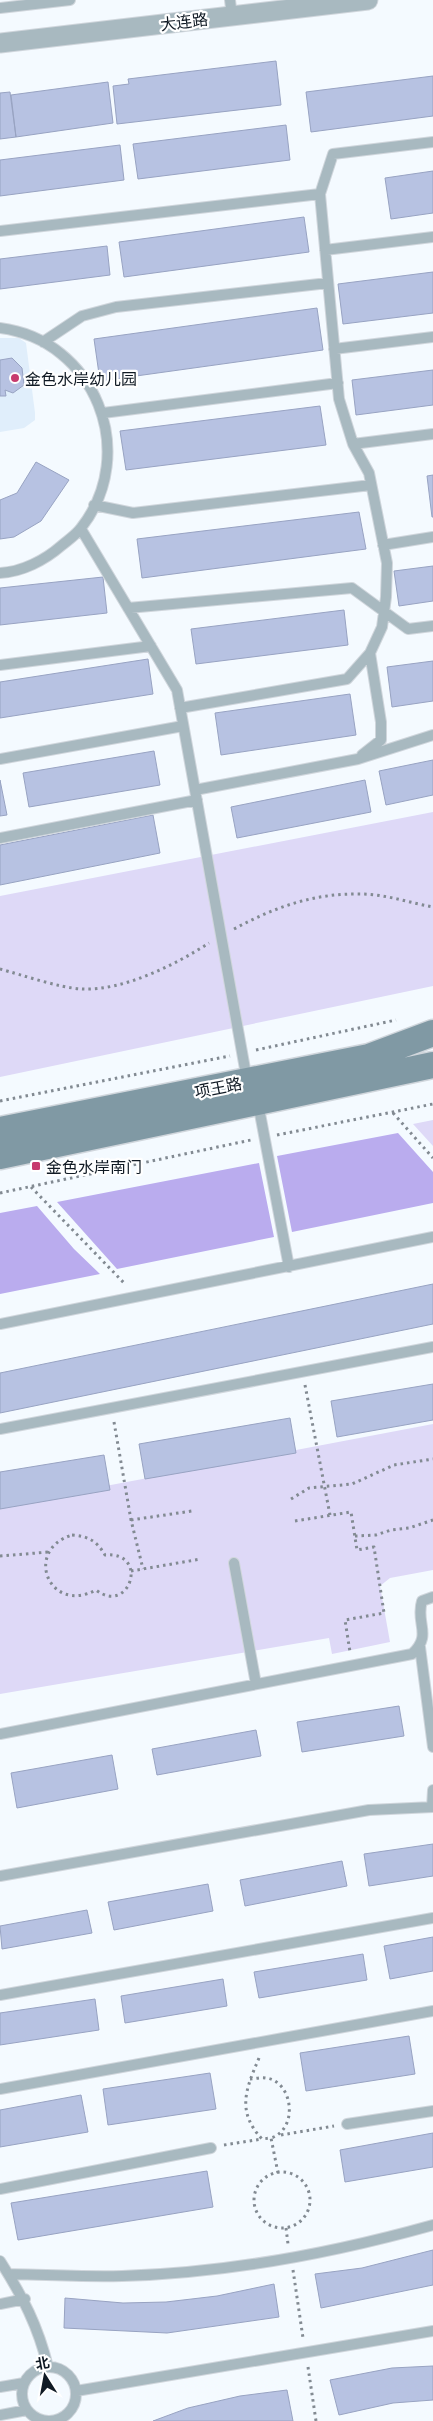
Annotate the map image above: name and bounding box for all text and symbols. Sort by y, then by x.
street label: 大连路 [159,9,209,33]
place label: 金色水岸幼儿园 [25,369,137,388]
marker: 金色水岸幼儿园 [9,372,21,384]
street label: 项王路 [193,1073,243,1101]
place label: 金色水岸南门 [46,1157,142,1176]
marker: 金色水岸南门 [30,1160,42,1172]
north arrow [20,2351,70,2401]
text: 北 [34,2353,51,2372]

